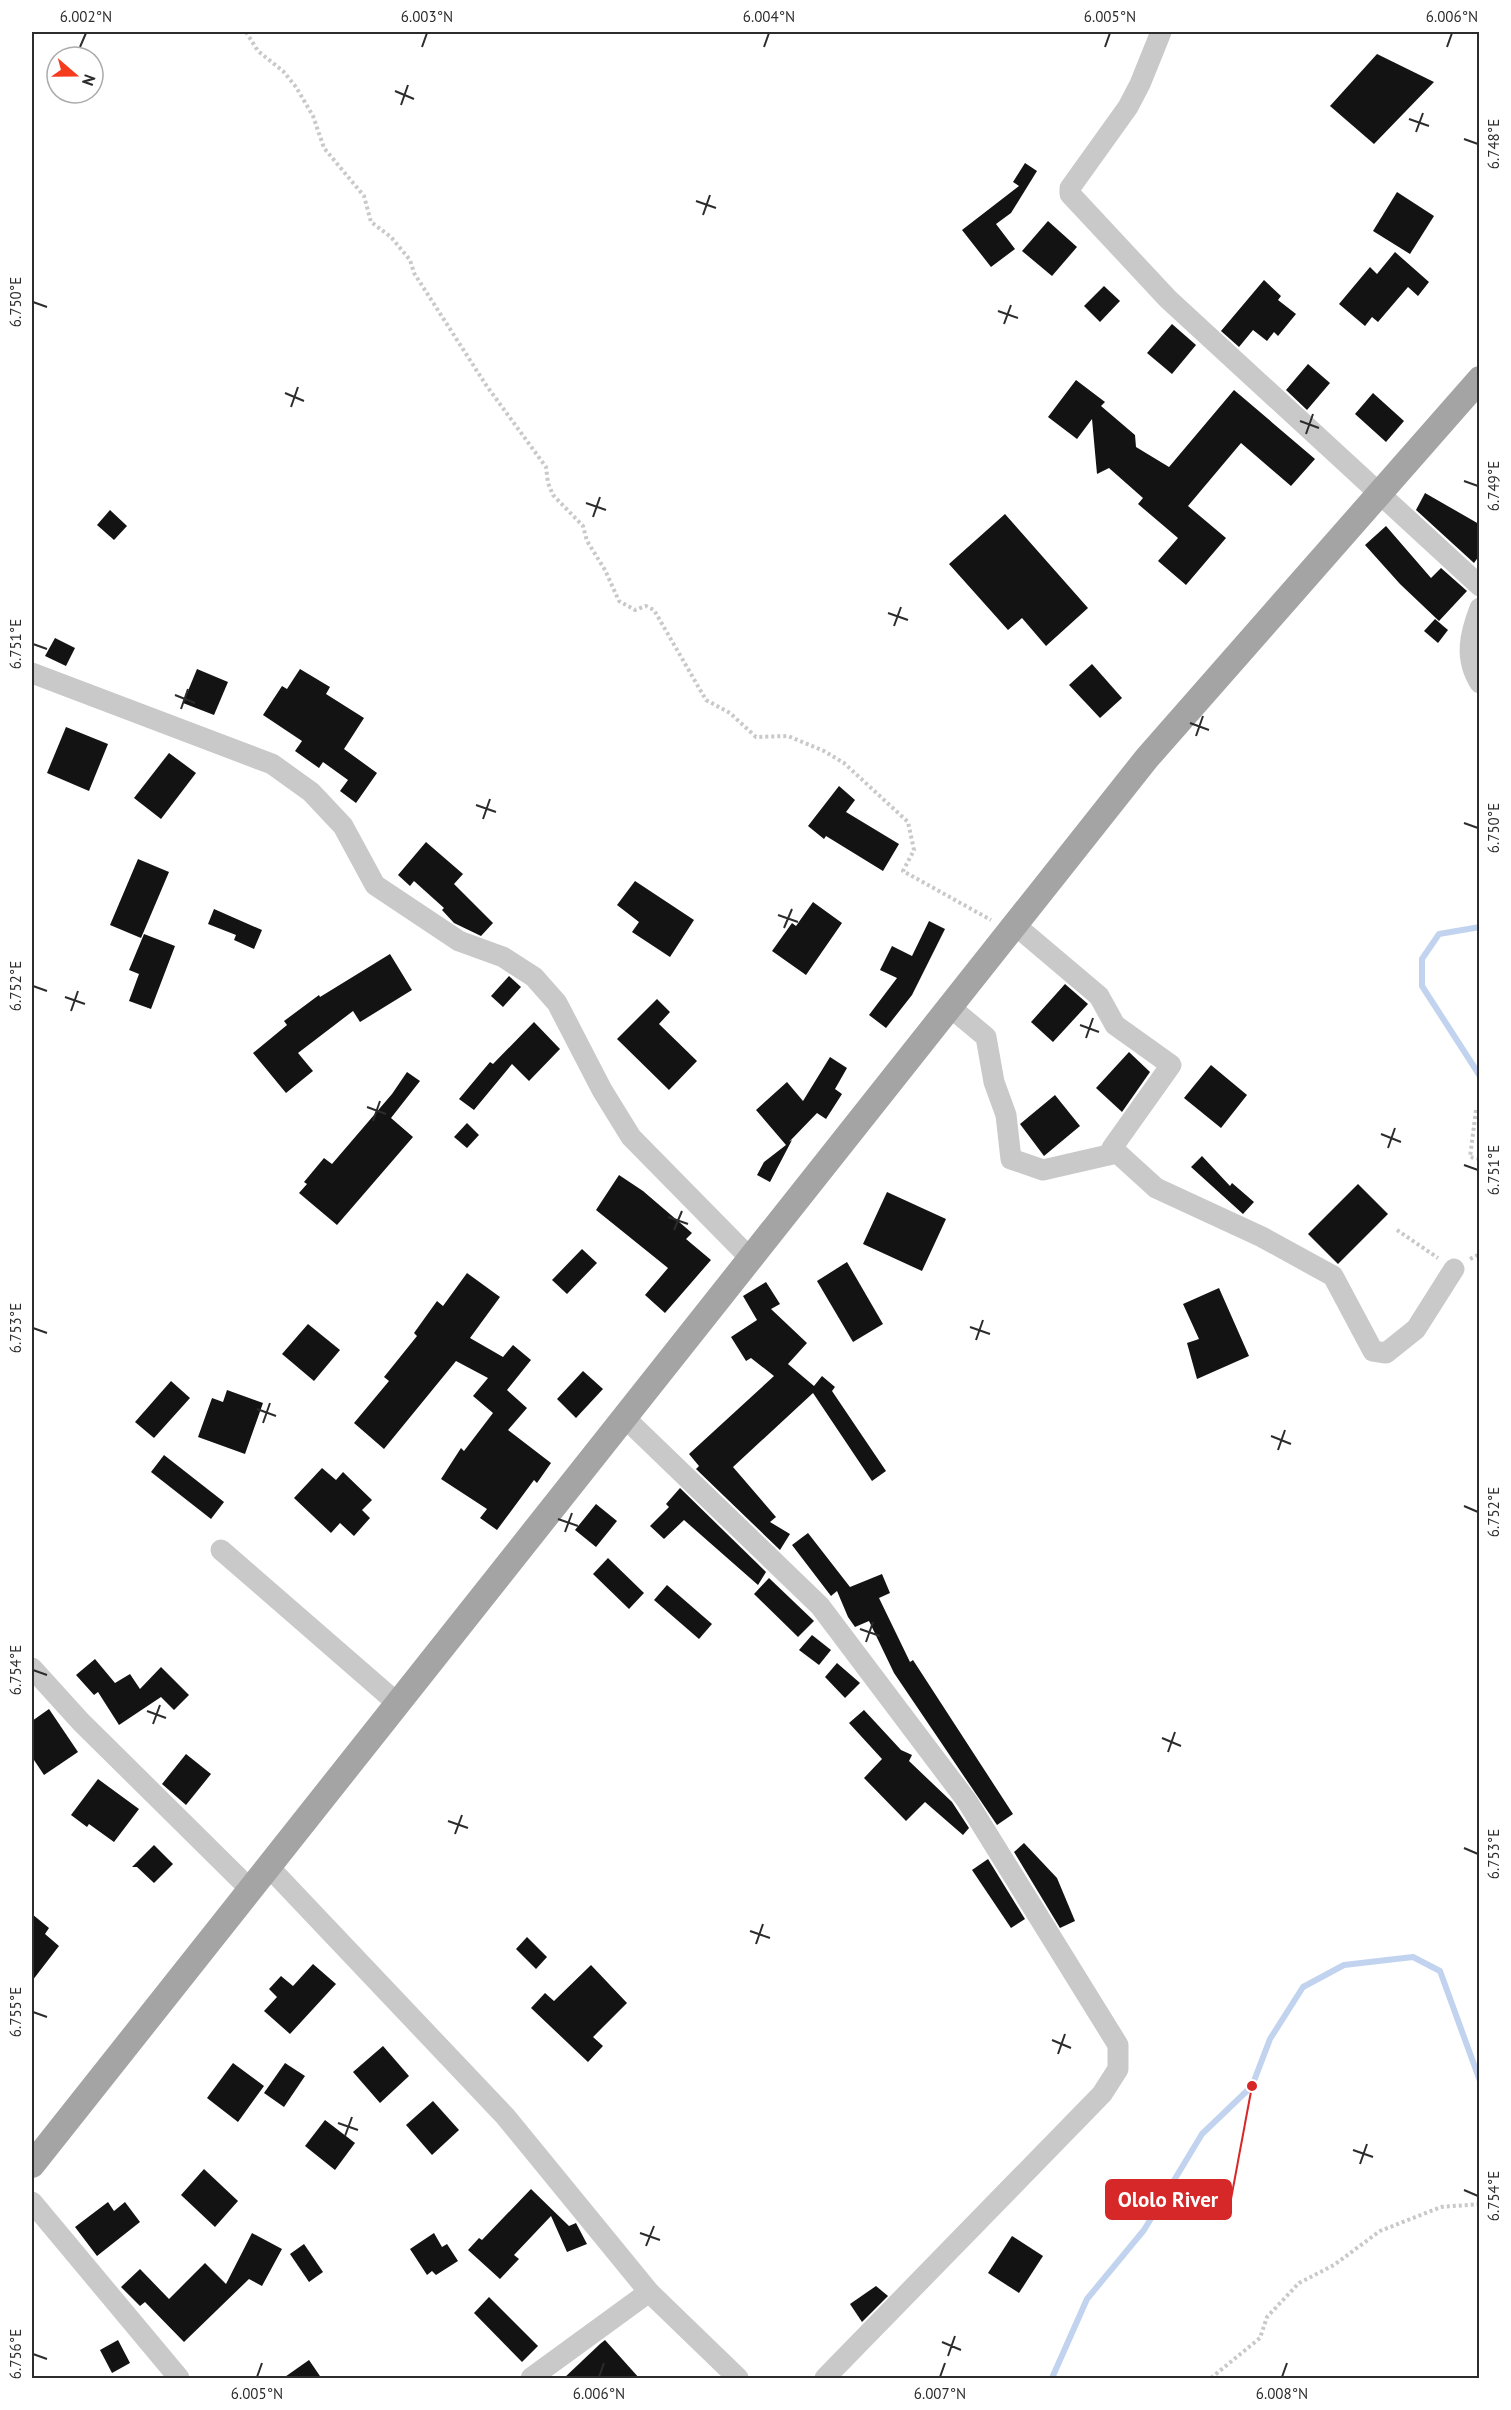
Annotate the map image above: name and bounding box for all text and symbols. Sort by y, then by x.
text: 6.002°N [60,7,112,26]
text: 6.003°N [401,7,453,26]
text: 6.004°N [743,7,795,26]
text: 6.005°N [1084,7,1136,26]
text: 6.006°N [1426,7,1478,26]
north arrow [45,45,105,105]
text: N [78,72,100,88]
text: 6.748°E [1484,119,1503,169]
text: 6.750°E [6,277,25,327]
text: 6.749°E [1484,461,1503,511]
text: 6.751°E [6,619,25,669]
text: 6.750°E [1484,803,1503,853]
text: 6.752°E [6,961,25,1011]
text: 6.751°E [1484,1145,1503,1195]
text: 6.753°E [6,1303,25,1353]
text: 6.752°E [1484,1487,1503,1537]
text: 6.754°E [6,1645,25,1695]
text: 6.753°E [1484,1829,1503,1879]
text: 6.755°E [6,1987,25,2037]
text: 6.754°E [1484,2171,1503,2221]
callout: Ololo River [1106,2180,1231,2219]
text: Ololo River [1118,2186,1219,2213]
text: 6.756°E [6,2329,25,2379]
text: 6.005°N [231,2384,283,2403]
text: 6.006°N [573,2384,625,2403]
text: 6.007°N [914,2384,966,2403]
text: 6.008°N [1256,2384,1308,2403]

